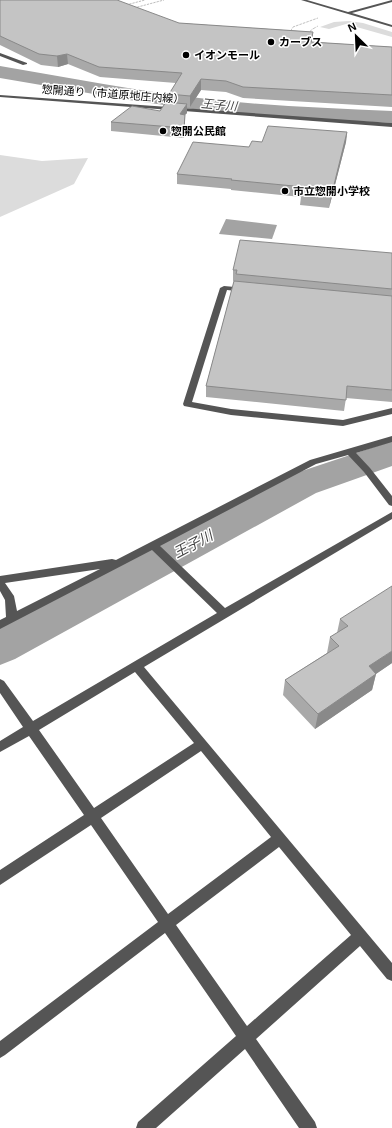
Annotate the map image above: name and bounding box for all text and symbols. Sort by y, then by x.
north arrow [336,16,376,56]
text: N [346,20,358,34]
place label: カーブス [279,36,322,48]
marker: カーブス [266,37,276,47]
place label: イオンモール [194,49,260,61]
marker: イオンモール [181,50,191,60]
street label: 惣開通り（市道原地庄内線） [41,83,185,105]
water label: 王子川 [200,96,240,114]
place label: 惣開公民館 [171,125,226,137]
marker: 惣開公民館 [158,126,168,136]
place label: 市立惣開小学校 [293,185,370,197]
marker: 市立惣開小学校 [280,186,290,196]
water label: 王子川 [171,526,217,561]

